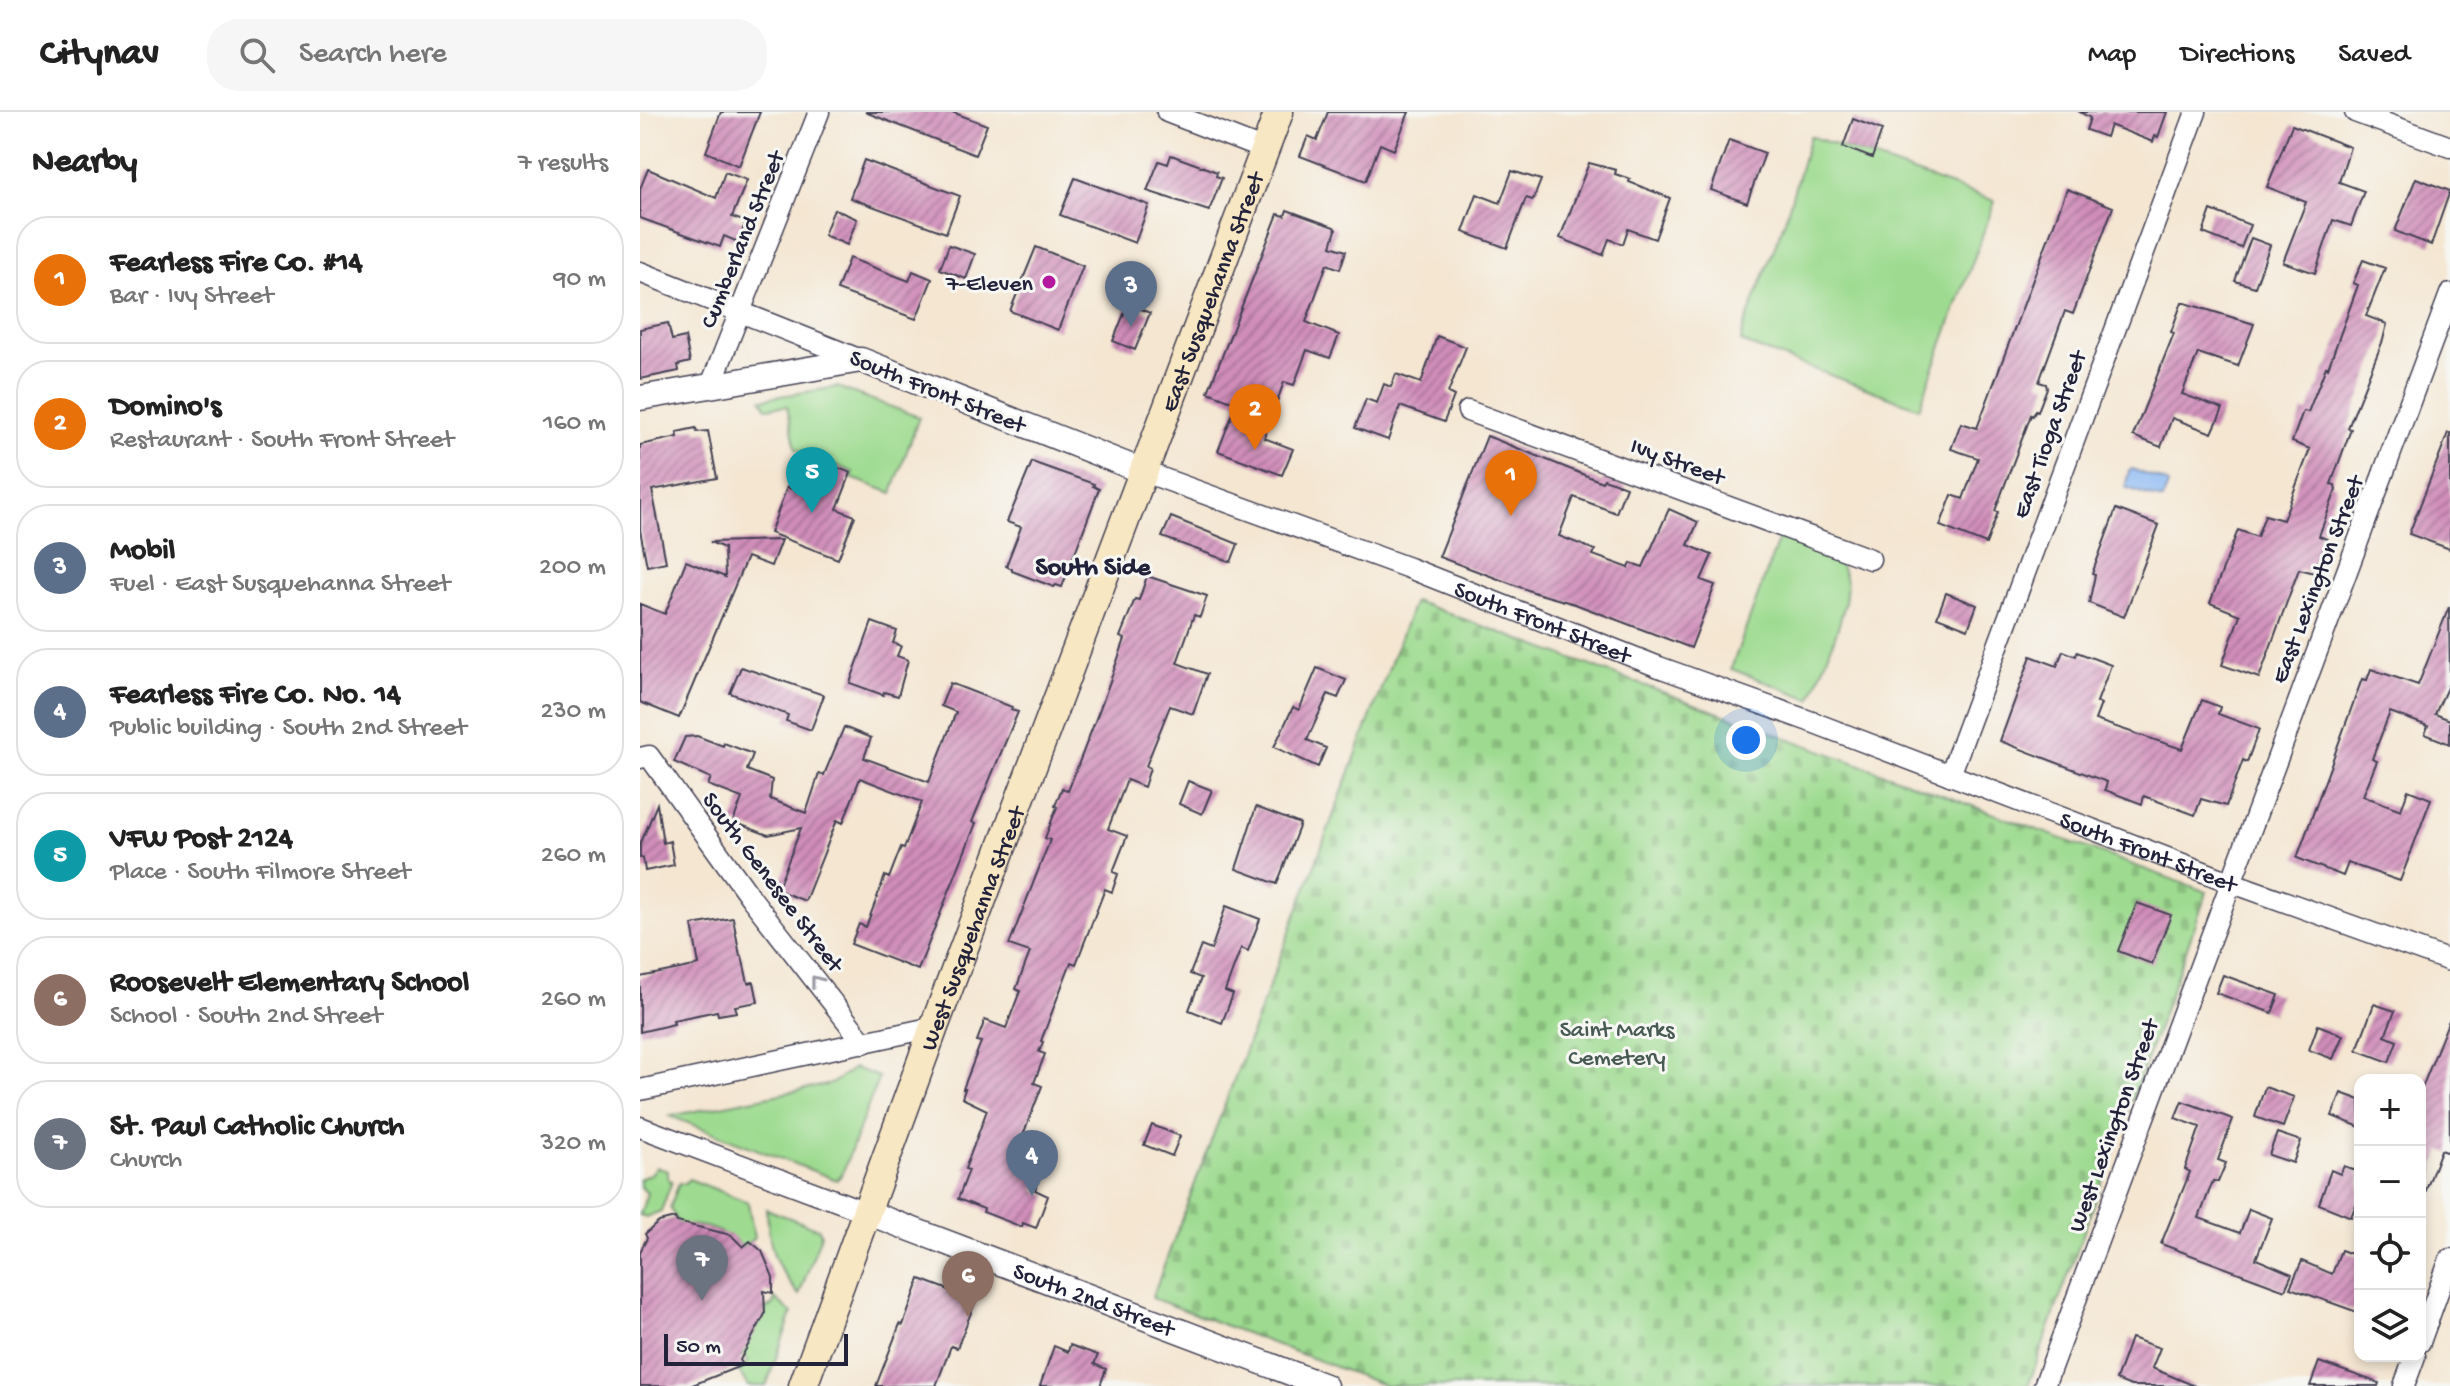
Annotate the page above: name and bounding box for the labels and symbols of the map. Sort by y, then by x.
street label: Cumberland Street [695,145,794,333]
street label: East Susquehanna Street [1156,167,1274,417]
pin: 3 [1105,261,1157,327]
place label: 7-Eleven [945,271,1034,300]
marker: 7-Eleven [1040,273,1058,291]
street label: South Front Street [844,345,1031,443]
street label: East Tioga Street [2008,345,2096,523]
pin: 2 [1229,384,1281,450]
street label: Ivy Street [1626,433,1730,494]
pin: 5 [786,447,838,513]
pin: 1 [1485,450,1537,516]
street label: East Lexington Street [2266,470,2373,688]
district label: South Side [1036,554,1152,585]
street label: South Front Street [1449,576,1636,673]
your location [1726,720,1766,760]
street label: South Genesee Street [694,787,850,981]
street label: West Susquehanna Street [916,801,1035,1055]
street label: South Front Street [2055,807,2242,902]
one-way arrow [811,975,825,990]
street label: West Lexington Street [2063,1014,2168,1237]
park label: Saint Marks Cemetery [1560,1017,1675,1074]
pin: 4 [1006,1130,1058,1196]
pin: 7 [676,1235,728,1301]
pin: 6 [942,1251,994,1317]
street label: South 2nd Street [1008,1258,1180,1346]
scale bar [664,1330,848,1366]

